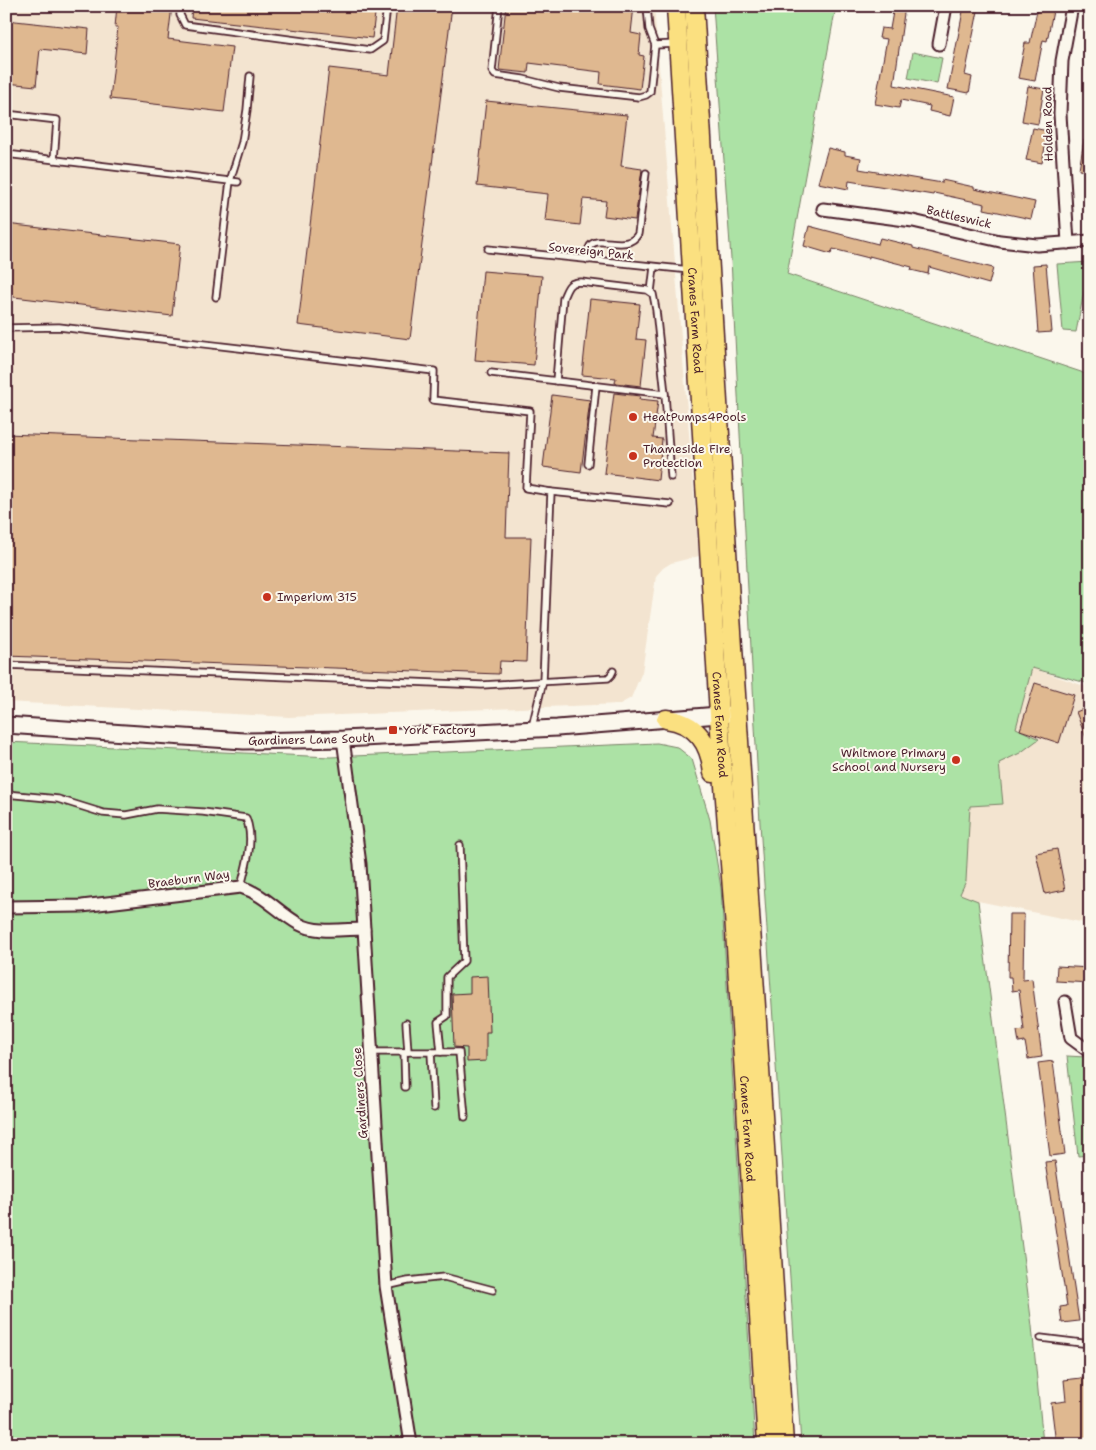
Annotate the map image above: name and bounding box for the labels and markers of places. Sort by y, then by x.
place label: HeatPumps4Pools [643,409,746,425]
marker: HeatPumps4Pools [627,411,639,423]
place label: Thameside Fire Protection [643,441,731,471]
marker: Thameside Fire Protection [627,450,639,462]
place label: Imperium 315 [277,589,357,605]
marker: Imperium 315 [261,591,273,603]
place label: York Factory [403,722,476,738]
marker: York Factory [387,724,399,736]
place label: Whitmore Primary School and Nursery [832,745,946,775]
marker: Whitmore Primary School and Nursery [950,754,962,766]

